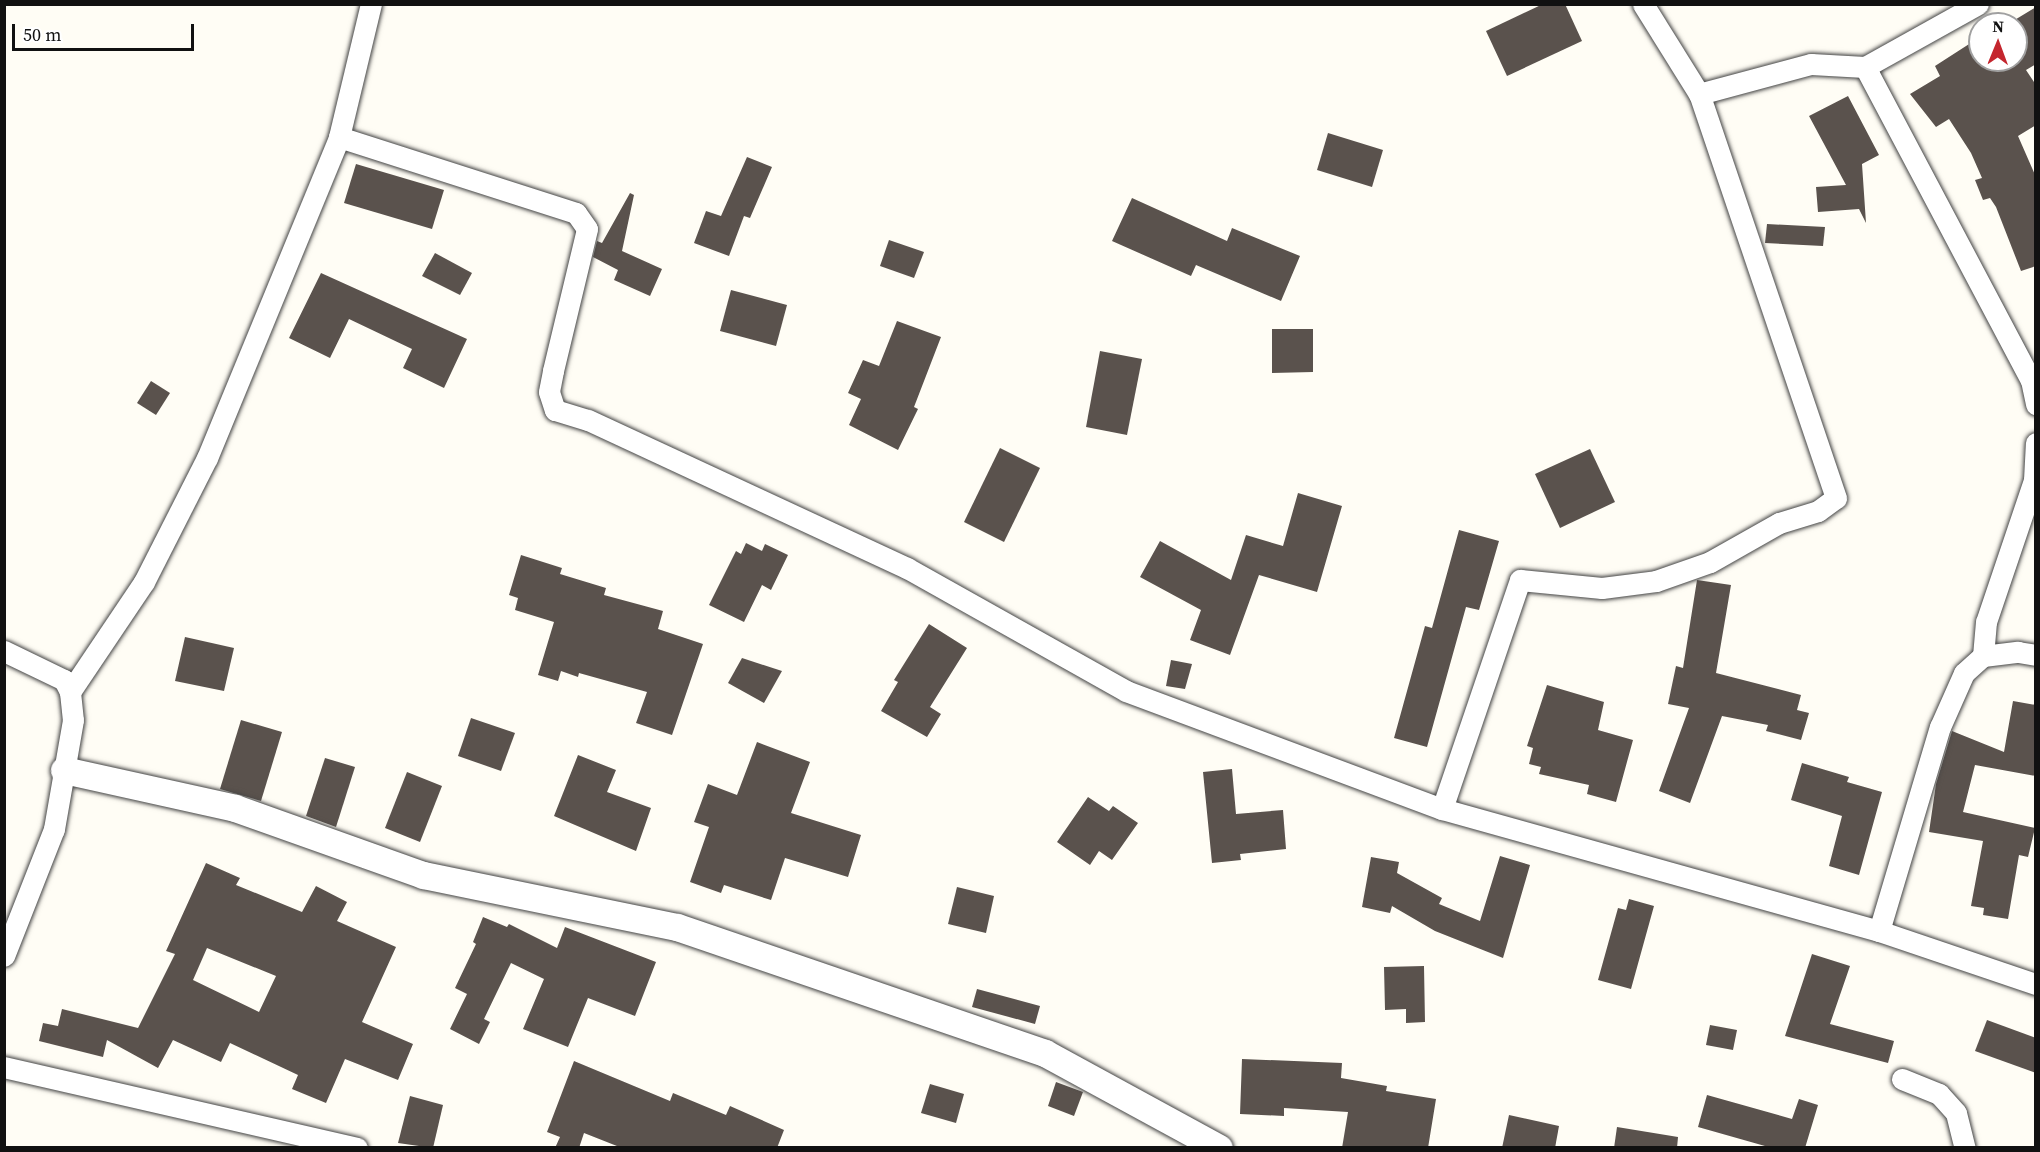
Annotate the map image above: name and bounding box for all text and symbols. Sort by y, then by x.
scale bar [15,12,196,50]
north arrow [1968,12,2028,72]
text: N [1992,15,2004,37]
text: 50 m [23,22,61,47]

